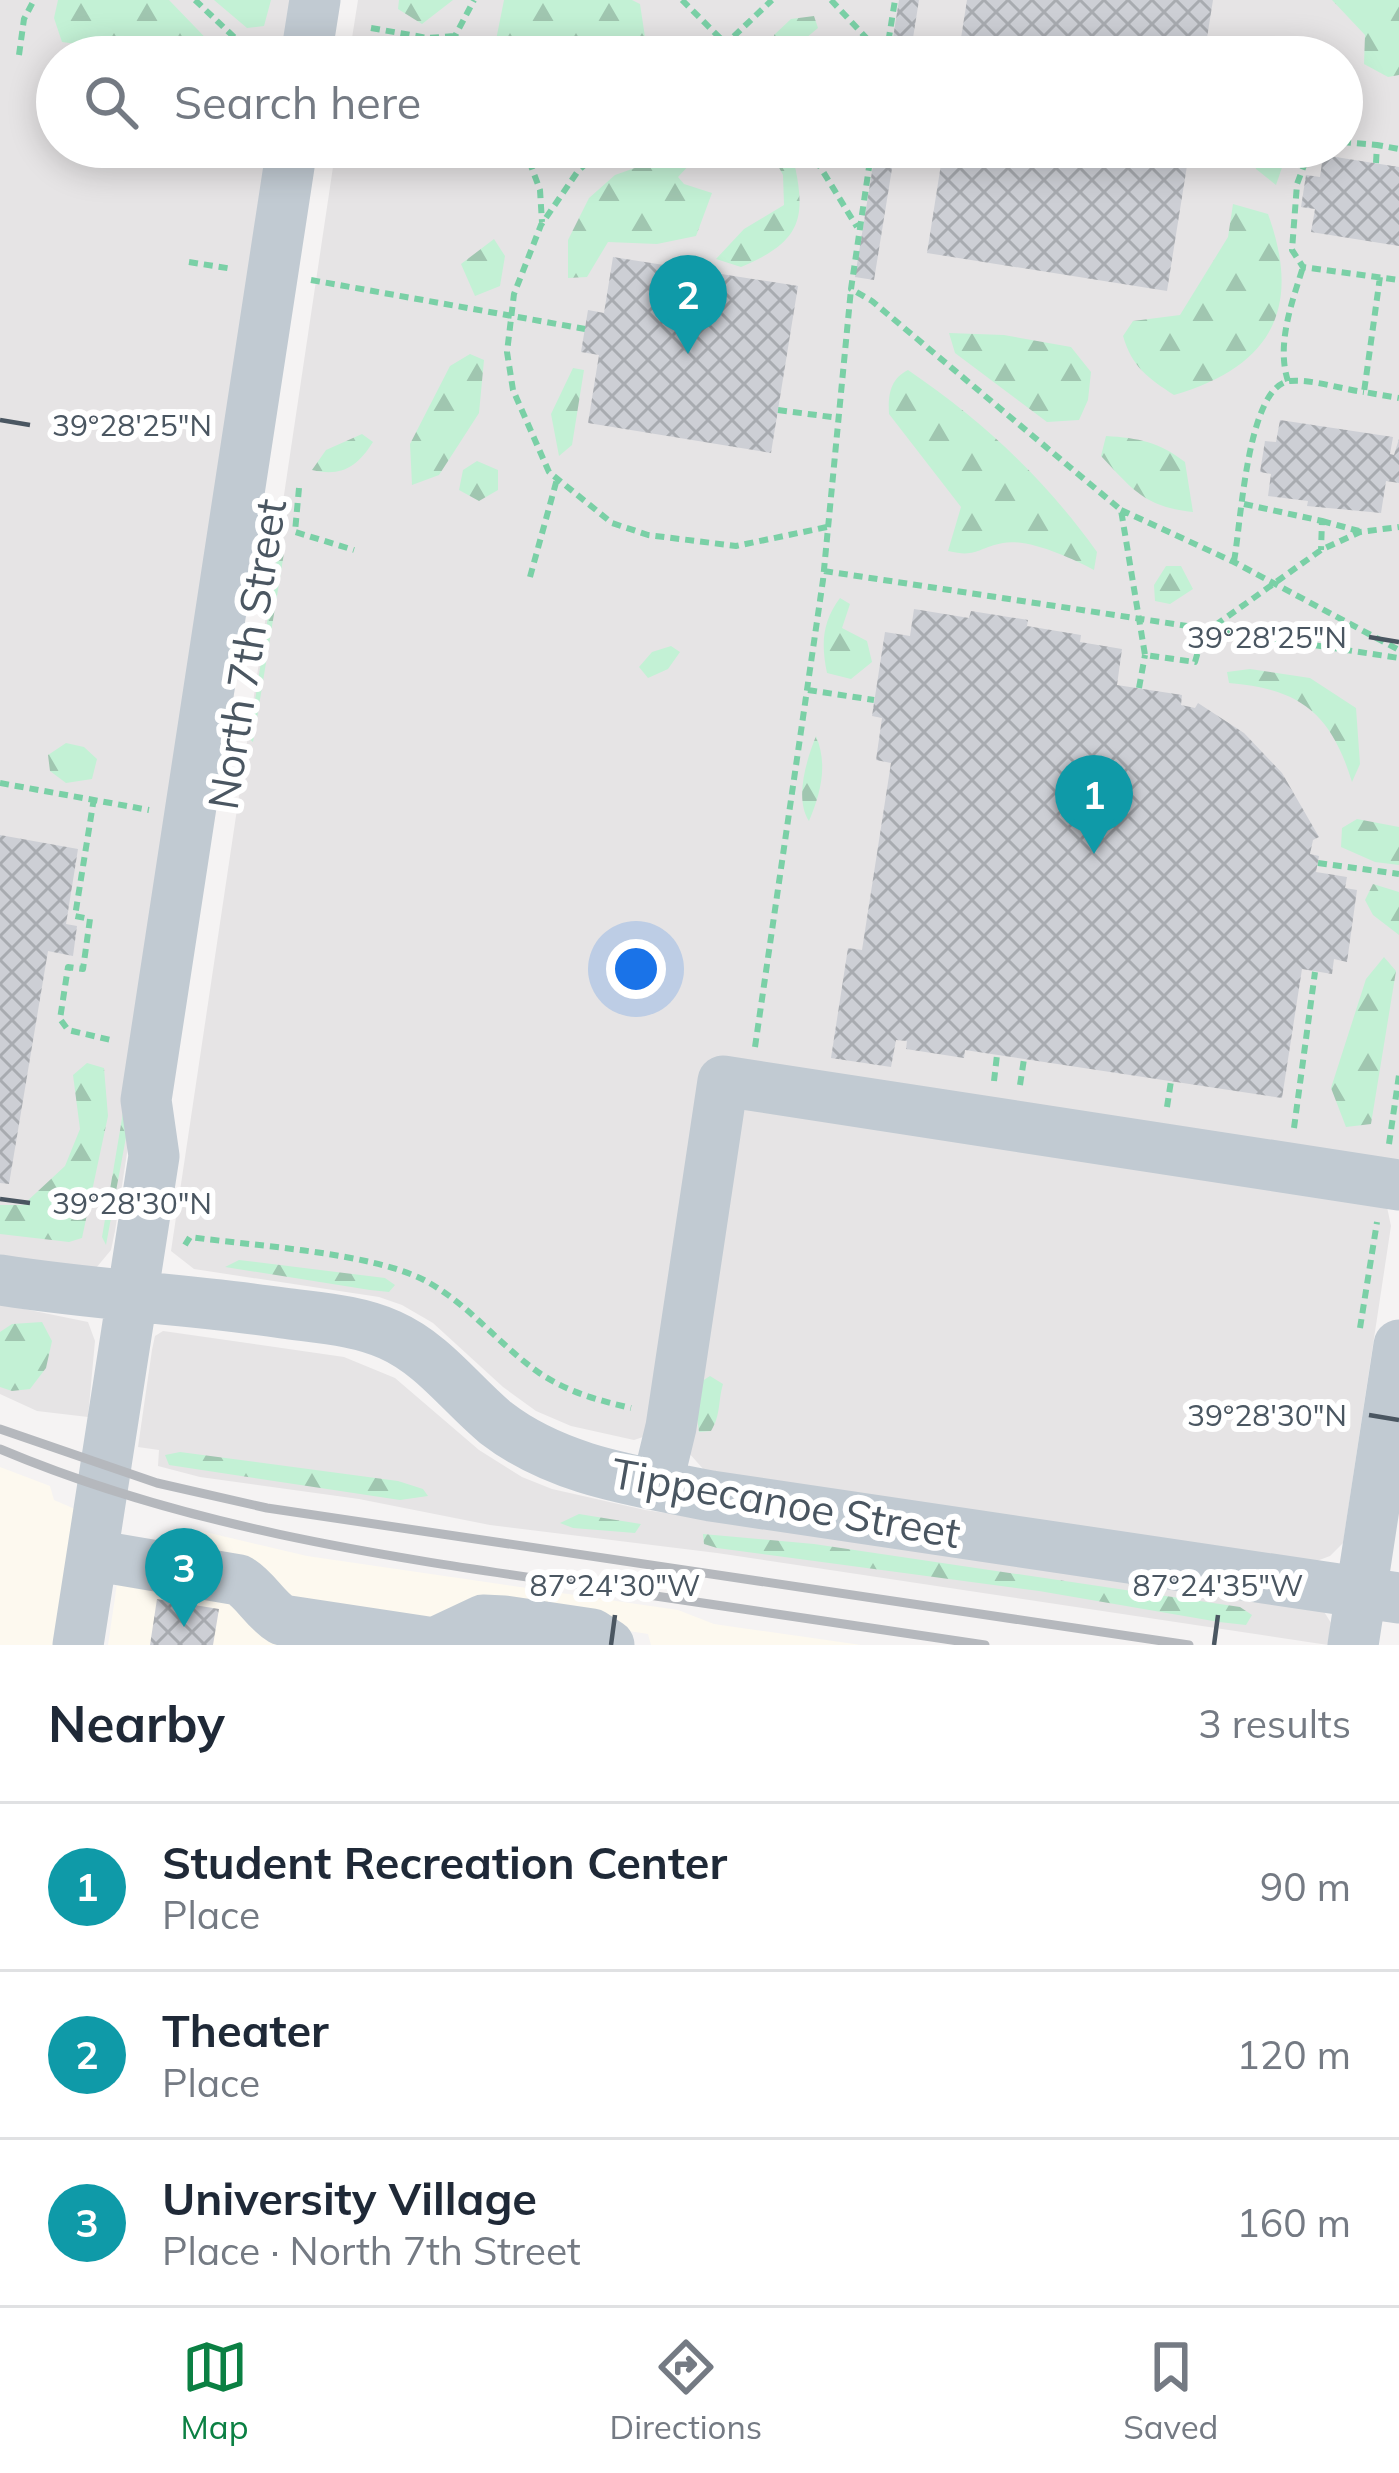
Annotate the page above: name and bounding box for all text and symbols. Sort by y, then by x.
search box [36,36,1363,168]
icon: search [78,69,144,135]
text: Search here [174,74,421,130]
pin: 2 [649,255,727,354]
text: 39°28'25"N [52,406,212,444]
street label: North 7th Street [196,495,297,813]
text: 39°28'25"N [1187,618,1347,656]
pin: 1 [1055,755,1133,854]
your location [606,939,666,999]
text: 39°28'30"N [52,1184,212,1222]
text: 39°28'30"N [1187,1396,1347,1434]
street label: Tippecanoe Street [608,1446,964,1559]
pin: 3 [145,1528,223,1627]
text: 87°24'30"W [530,1566,700,1604]
text: 87°24'35"W [1133,1566,1303,1604]
text: Nearby [48,1691,225,1755]
text: 3 results [1198,1699,1351,1748]
text: Student Recreation Center [162,1834,727,1890]
text: 1 [75,1862,99,1911]
text: 90 m [1260,1862,1351,1911]
text: Place [162,1890,260,1939]
text: Theater [162,2002,329,2058]
text: 2 [75,2030,99,2079]
text: 120 m [1236,2030,1351,2079]
text: Place [162,2058,260,2107]
text: University Village [162,2170,537,2226]
text: 3 [75,2198,99,2247]
text: 160 m [1236,2198,1351,2247]
text: Place · North 7th Street [162,2226,581,2275]
tab: Map [181,2334,248,2447]
tab: Directions [610,2334,762,2447]
tab: Saved [1123,2334,1218,2447]

